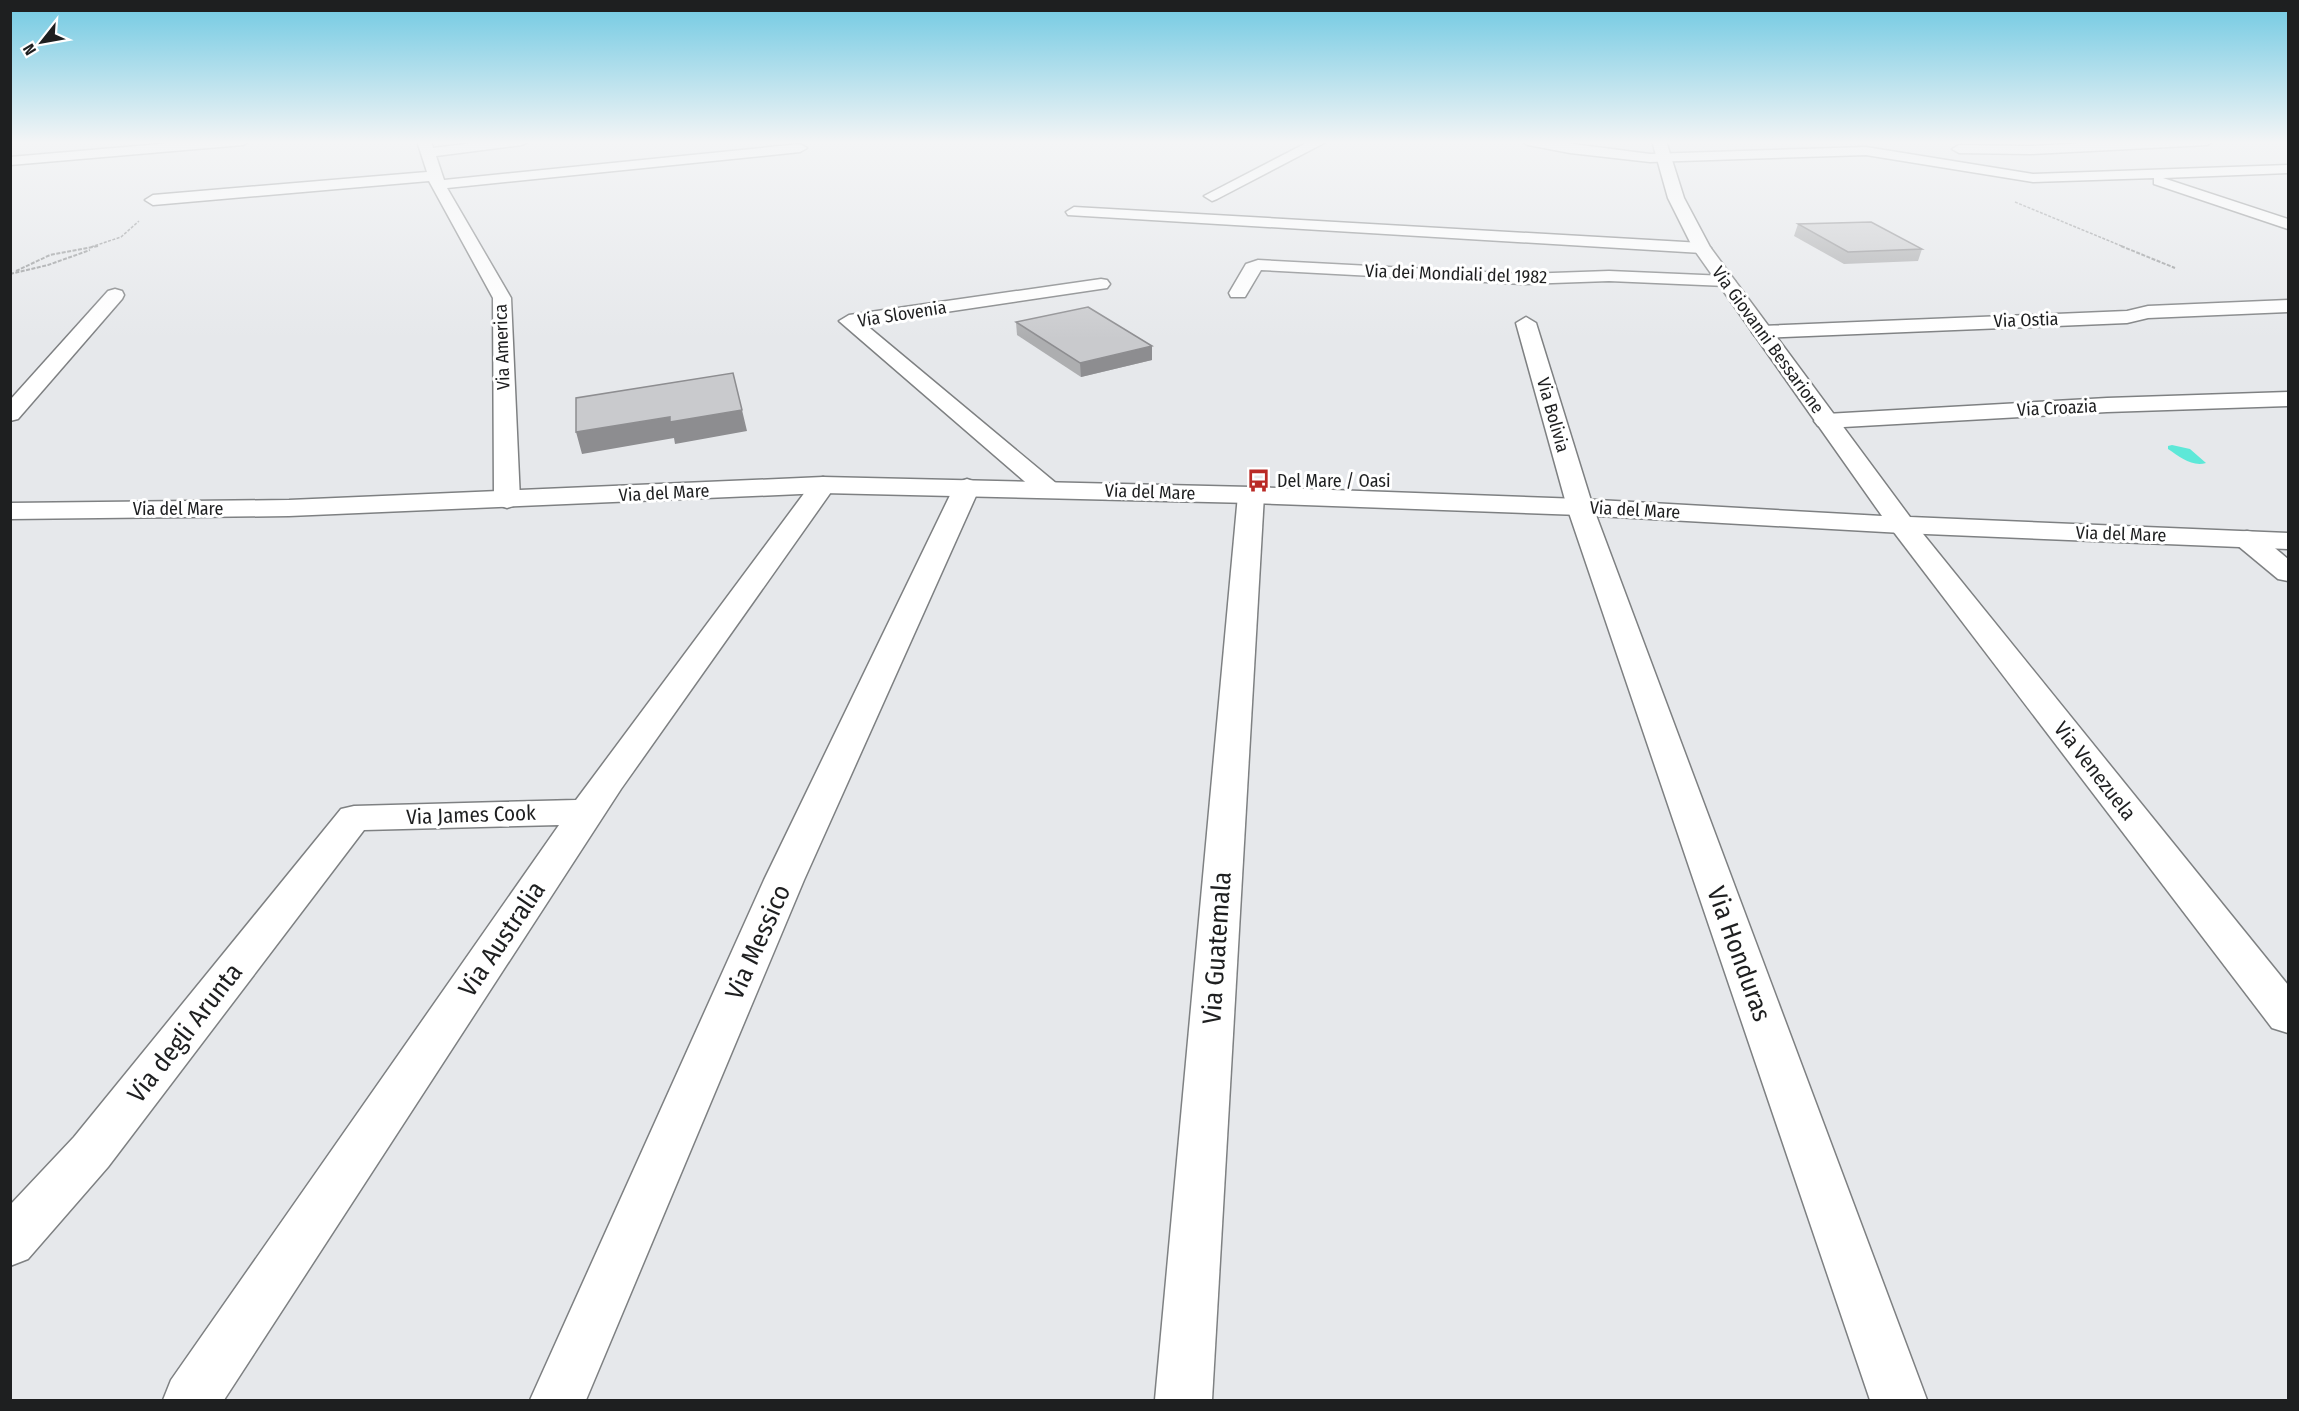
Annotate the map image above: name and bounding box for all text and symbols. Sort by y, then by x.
north arrow [12,12,72,72]
text: N [19,40,40,58]
street label: Via dei Mondiali del 1982 [1365,260,1548,288]
street label: Via Giovanni Bessarione [1707,262,1829,418]
street label: Via Slovenia [856,296,948,332]
street label: Via America [489,303,514,390]
street label: Via Ostia [1993,308,2059,332]
street label: Via Bolivia [1532,375,1574,455]
street label: Via Croazia [2016,395,2098,421]
bus stop icon: Del Mare / Oasi [1246,468,1272,494]
place label: Del Mare / Oasi [1277,470,1391,492]
street label: Via del Mare [1104,479,1196,505]
street label: Via del Mare [618,480,710,506]
street label: Via del Mare [1589,497,1681,523]
street label: Via del Mare [133,498,223,520]
street label: Via del Mare [2075,521,2167,547]
street label: Via Venezuela [2048,716,2142,826]
street label: Via James Cook [406,800,537,830]
street label: Via Guatemala [1196,871,1238,1025]
street label: Via Australia [452,875,552,1003]
street label: Via Messico [719,880,797,1004]
street label: Via Honduras [1700,882,1778,1026]
street label: Via degli Arunta [121,957,249,1109]

